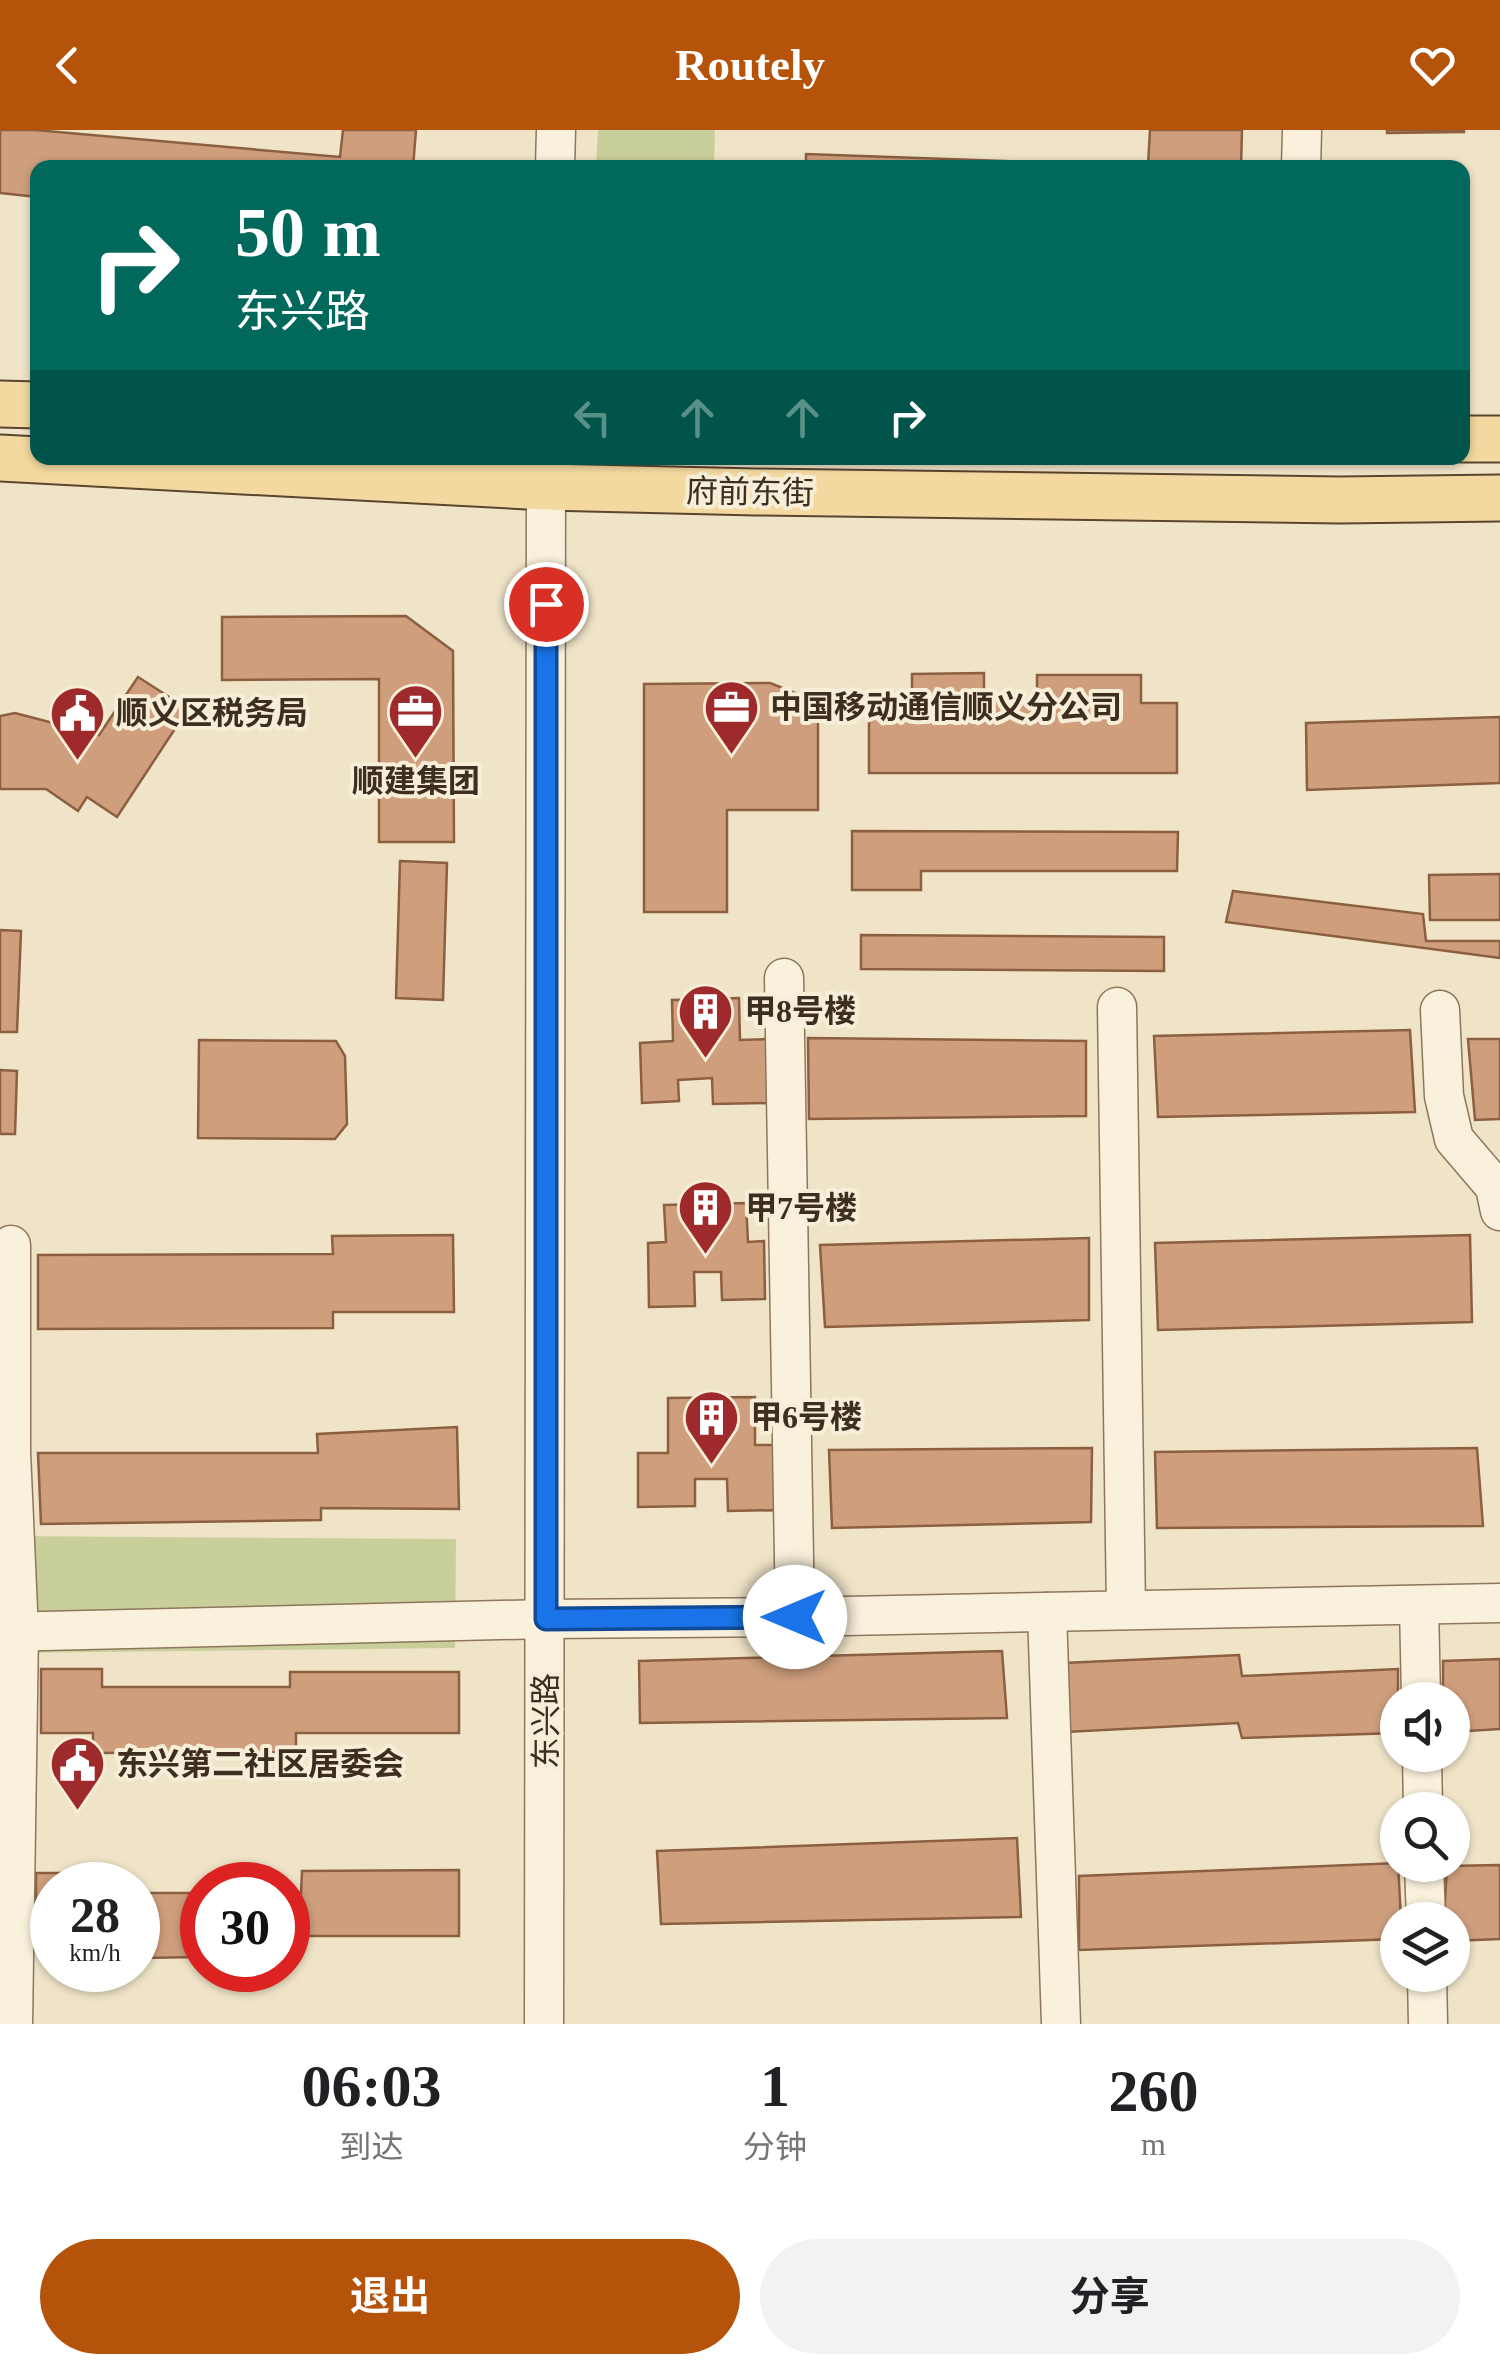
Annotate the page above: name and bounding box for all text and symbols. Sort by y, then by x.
icon: back [40,38,95,93]
icon: heart [1405,38,1460,93]
text: Routely [675,40,825,90]
text: 50 m [235,194,381,271]
icon: right [70,200,200,330]
text: 东兴路 [235,287,370,337]
icon: left [565,390,620,445]
icon: ahead [670,390,725,445]
icon: ahead [775,390,830,445]
icon: right [880,390,935,445]
street label: 府前东街 [686,473,814,511]
pin [504,562,589,647]
icon: arrive [519,577,574,632]
office icon: 中国移动通信顺义分公司 [701,677,761,756]
office icon: 顺建集团 [386,682,446,761]
public building icon: 顺义区税务局 [47,683,107,762]
place label: 中国移动通信顺义分公司 [770,689,1122,725]
place label: 顺义区税务局 [116,695,308,731]
place label: 顺建集团 [352,763,480,799]
building icon: 甲8号楼 [675,981,735,1060]
place label: 甲8号楼 [744,993,856,1029]
building icon: 甲7号楼 [676,1178,736,1257]
place label: 甲7号楼 [745,1190,857,1226]
building icon: 甲6号楼 [681,1387,741,1466]
place label: 甲6号楼 [750,1399,862,1435]
position arrow [743,1565,847,1669]
street label: 东兴路 [528,1673,564,1769]
map controls [1380,1682,1470,1992]
button: sound [1380,1682,1470,1772]
public building icon: 东兴第二社区居委会 [47,1734,107,1813]
place label: 东兴第二社区居委会 [116,1746,404,1782]
button: search [1380,1792,1470,1882]
speed limit sign: 30 [180,1862,310,1992]
text: 28 [70,1887,120,1943]
button: layers [1380,1902,1470,1992]
text: km/h [69,1939,121,1966]
text: 06:03 [302,2053,441,2119]
text: 1 [760,2053,790,2119]
text: 260 [1109,2058,1199,2124]
text: m [1141,2126,1166,2162]
text: 到达 [339,2129,404,2165]
text: 分钟 [743,2129,807,2165]
button: 退出 [40,2239,740,2354]
button: 分享 [760,2239,1460,2354]

